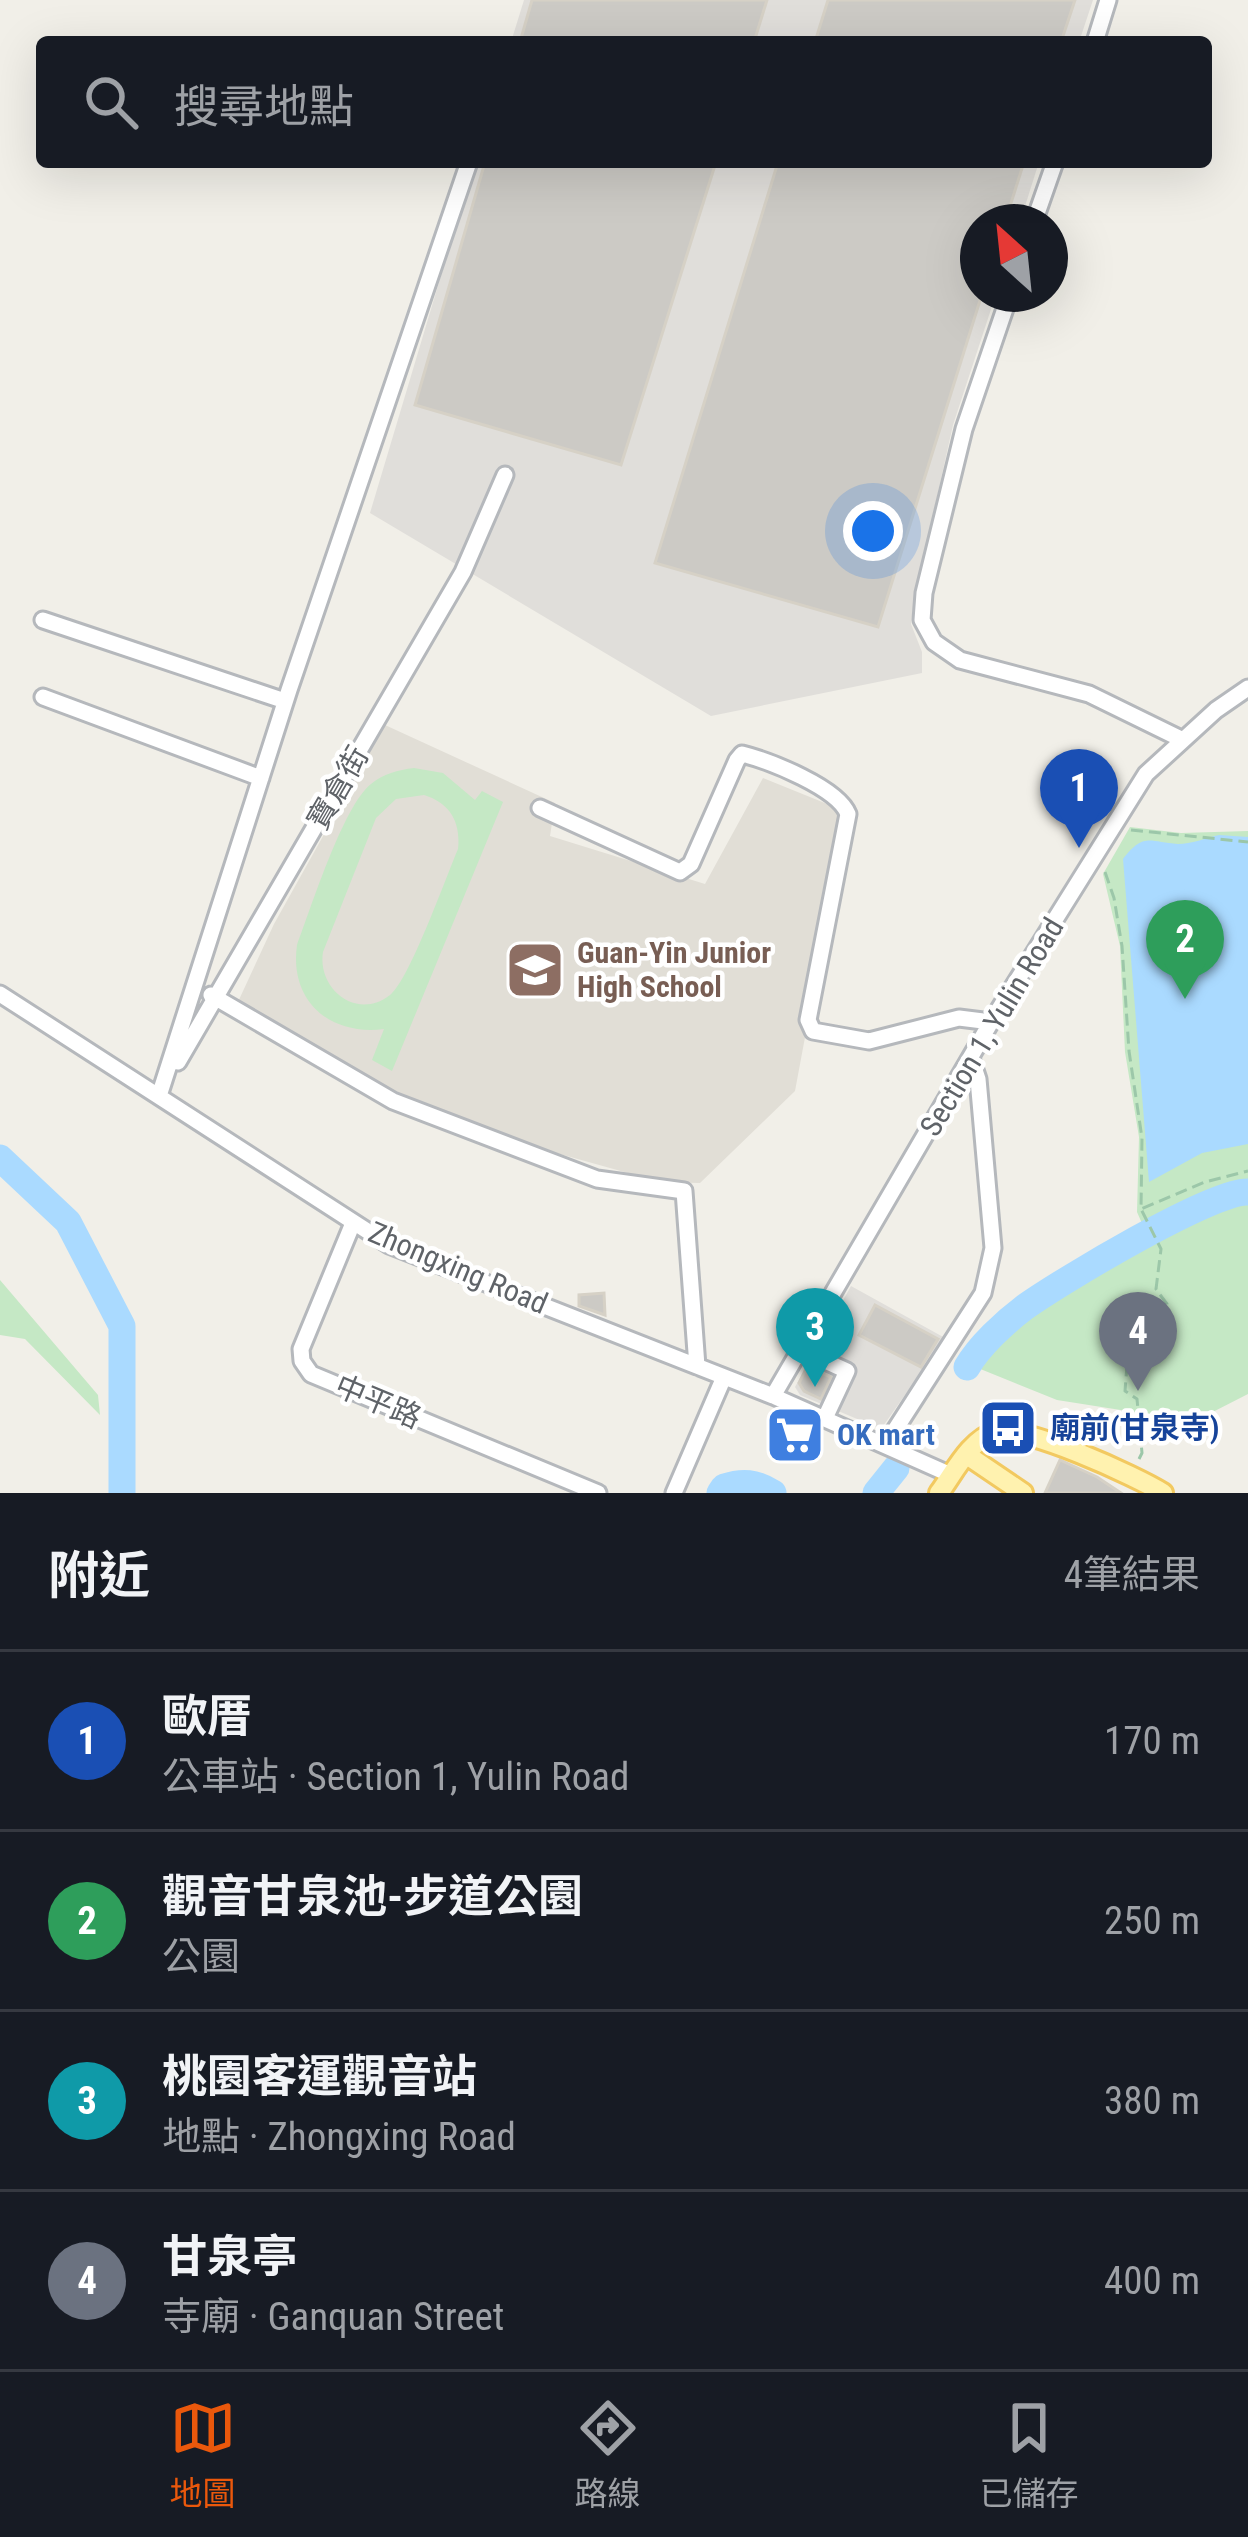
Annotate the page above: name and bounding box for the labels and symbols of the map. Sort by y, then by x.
north arrow [960,204,1068,312]
your location [843,501,903,561]
street label: 寶倉街 [300,740,375,835]
pin: 1 [1040,749,1118,848]
pin: 2 [1146,900,1224,999]
street label: Section 1, Yulin Road [913,911,1071,1142]
place label: Guan-Yin Junior High School [577,935,771,1004]
school or university icon: Guan-Yin Junior High School [504,939,566,1001]
street label: Zhongxing Road [363,1214,553,1321]
pin: 3 [776,1288,854,1387]
pin: 4 [1099,1292,1177,1391]
street label: 中平路 [330,1368,426,1435]
bus stop icon: 廟前(甘泉寺) [977,1397,1039,1459]
supermarket icon: OK mart [764,1404,826,1466]
place label: 廟前(甘泉寺) [1050,1410,1219,1445]
place label: OK mart [837,1417,935,1452]

